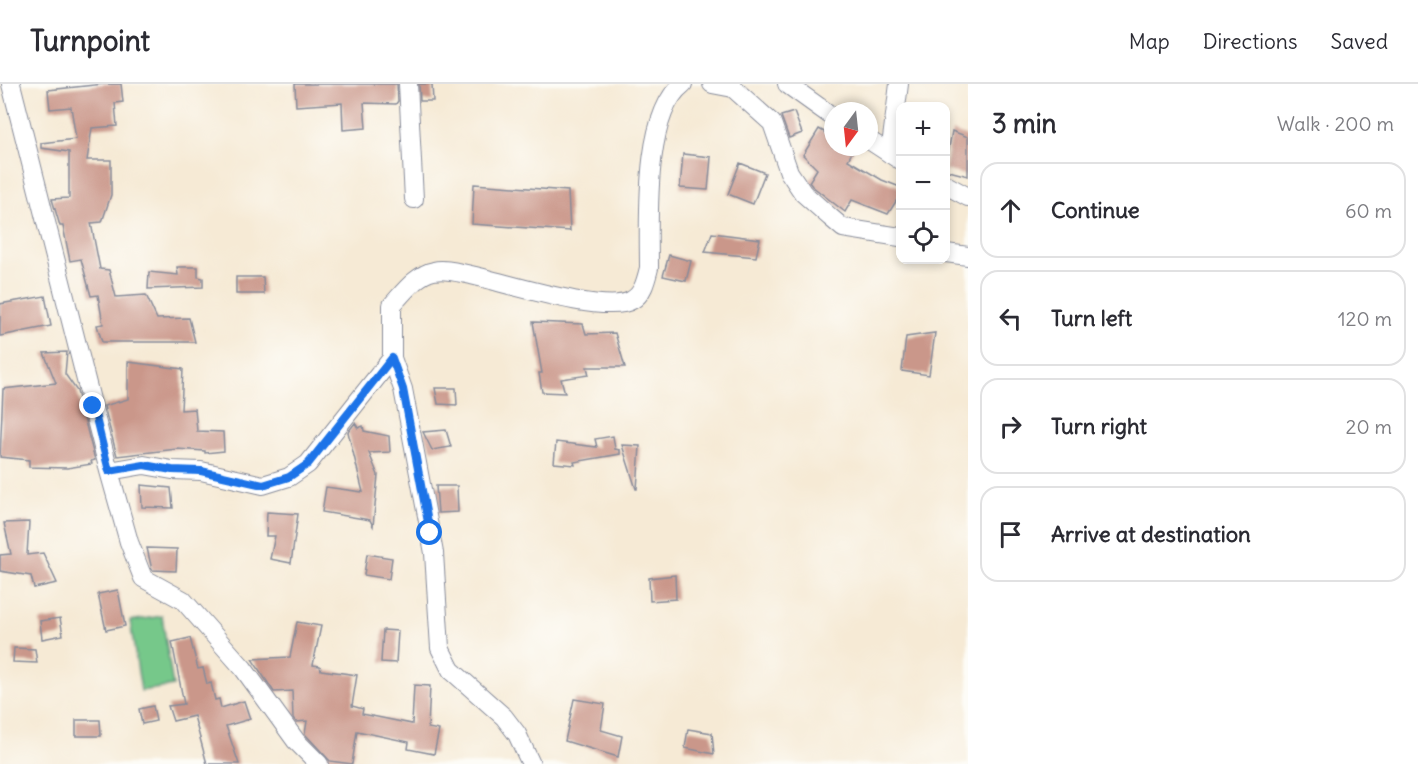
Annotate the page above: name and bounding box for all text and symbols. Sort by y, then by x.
text: Turnpoint [30,23,150,59]
text: Map [1129,28,1170,55]
text: Directions [1203,28,1297,55]
text: Saved [1330,28,1388,55]
north arrow [824,102,878,156]
map controls [896,102,950,264]
button: + [896,102,950,156]
text: 3 min [992,107,1057,140]
text: Walk · 200 m [1277,111,1394,136]
button: − [896,156,950,210]
icon: ahead [994,194,1027,227]
text: Continue [1051,196,1140,224]
text: 60 m [1345,198,1392,223]
button: locate [896,210,950,264]
icon: left [994,302,1027,335]
text: Turn left [1051,304,1132,332]
text: 120 m [1338,306,1392,331]
route end [79,392,105,418]
icon: right [994,410,1027,443]
text: Turn right [1051,412,1147,440]
text: 20 m [1346,414,1392,439]
icon: arrive [994,518,1027,551]
route start [416,519,442,545]
text: Arrive at destination [1051,520,1251,548]

